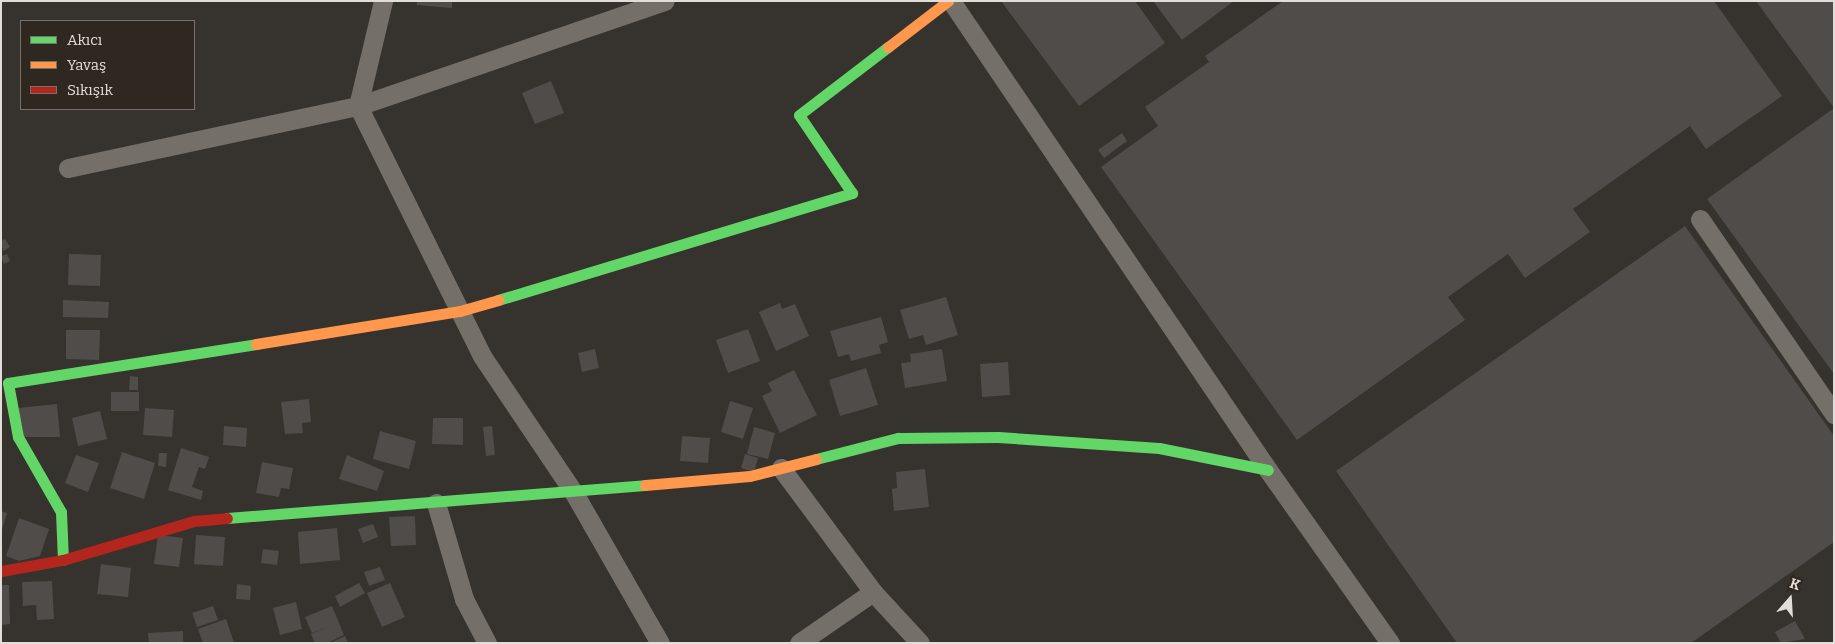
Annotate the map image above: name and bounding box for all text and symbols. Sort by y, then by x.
legend [20,20,195,110]
text: Akıcı [67,31,102,49]
text: Yavaş [67,56,106,74]
text: Sıkışık [67,81,113,99]
north arrow [1765,574,1815,624]
text: K [1788,575,1803,594]

